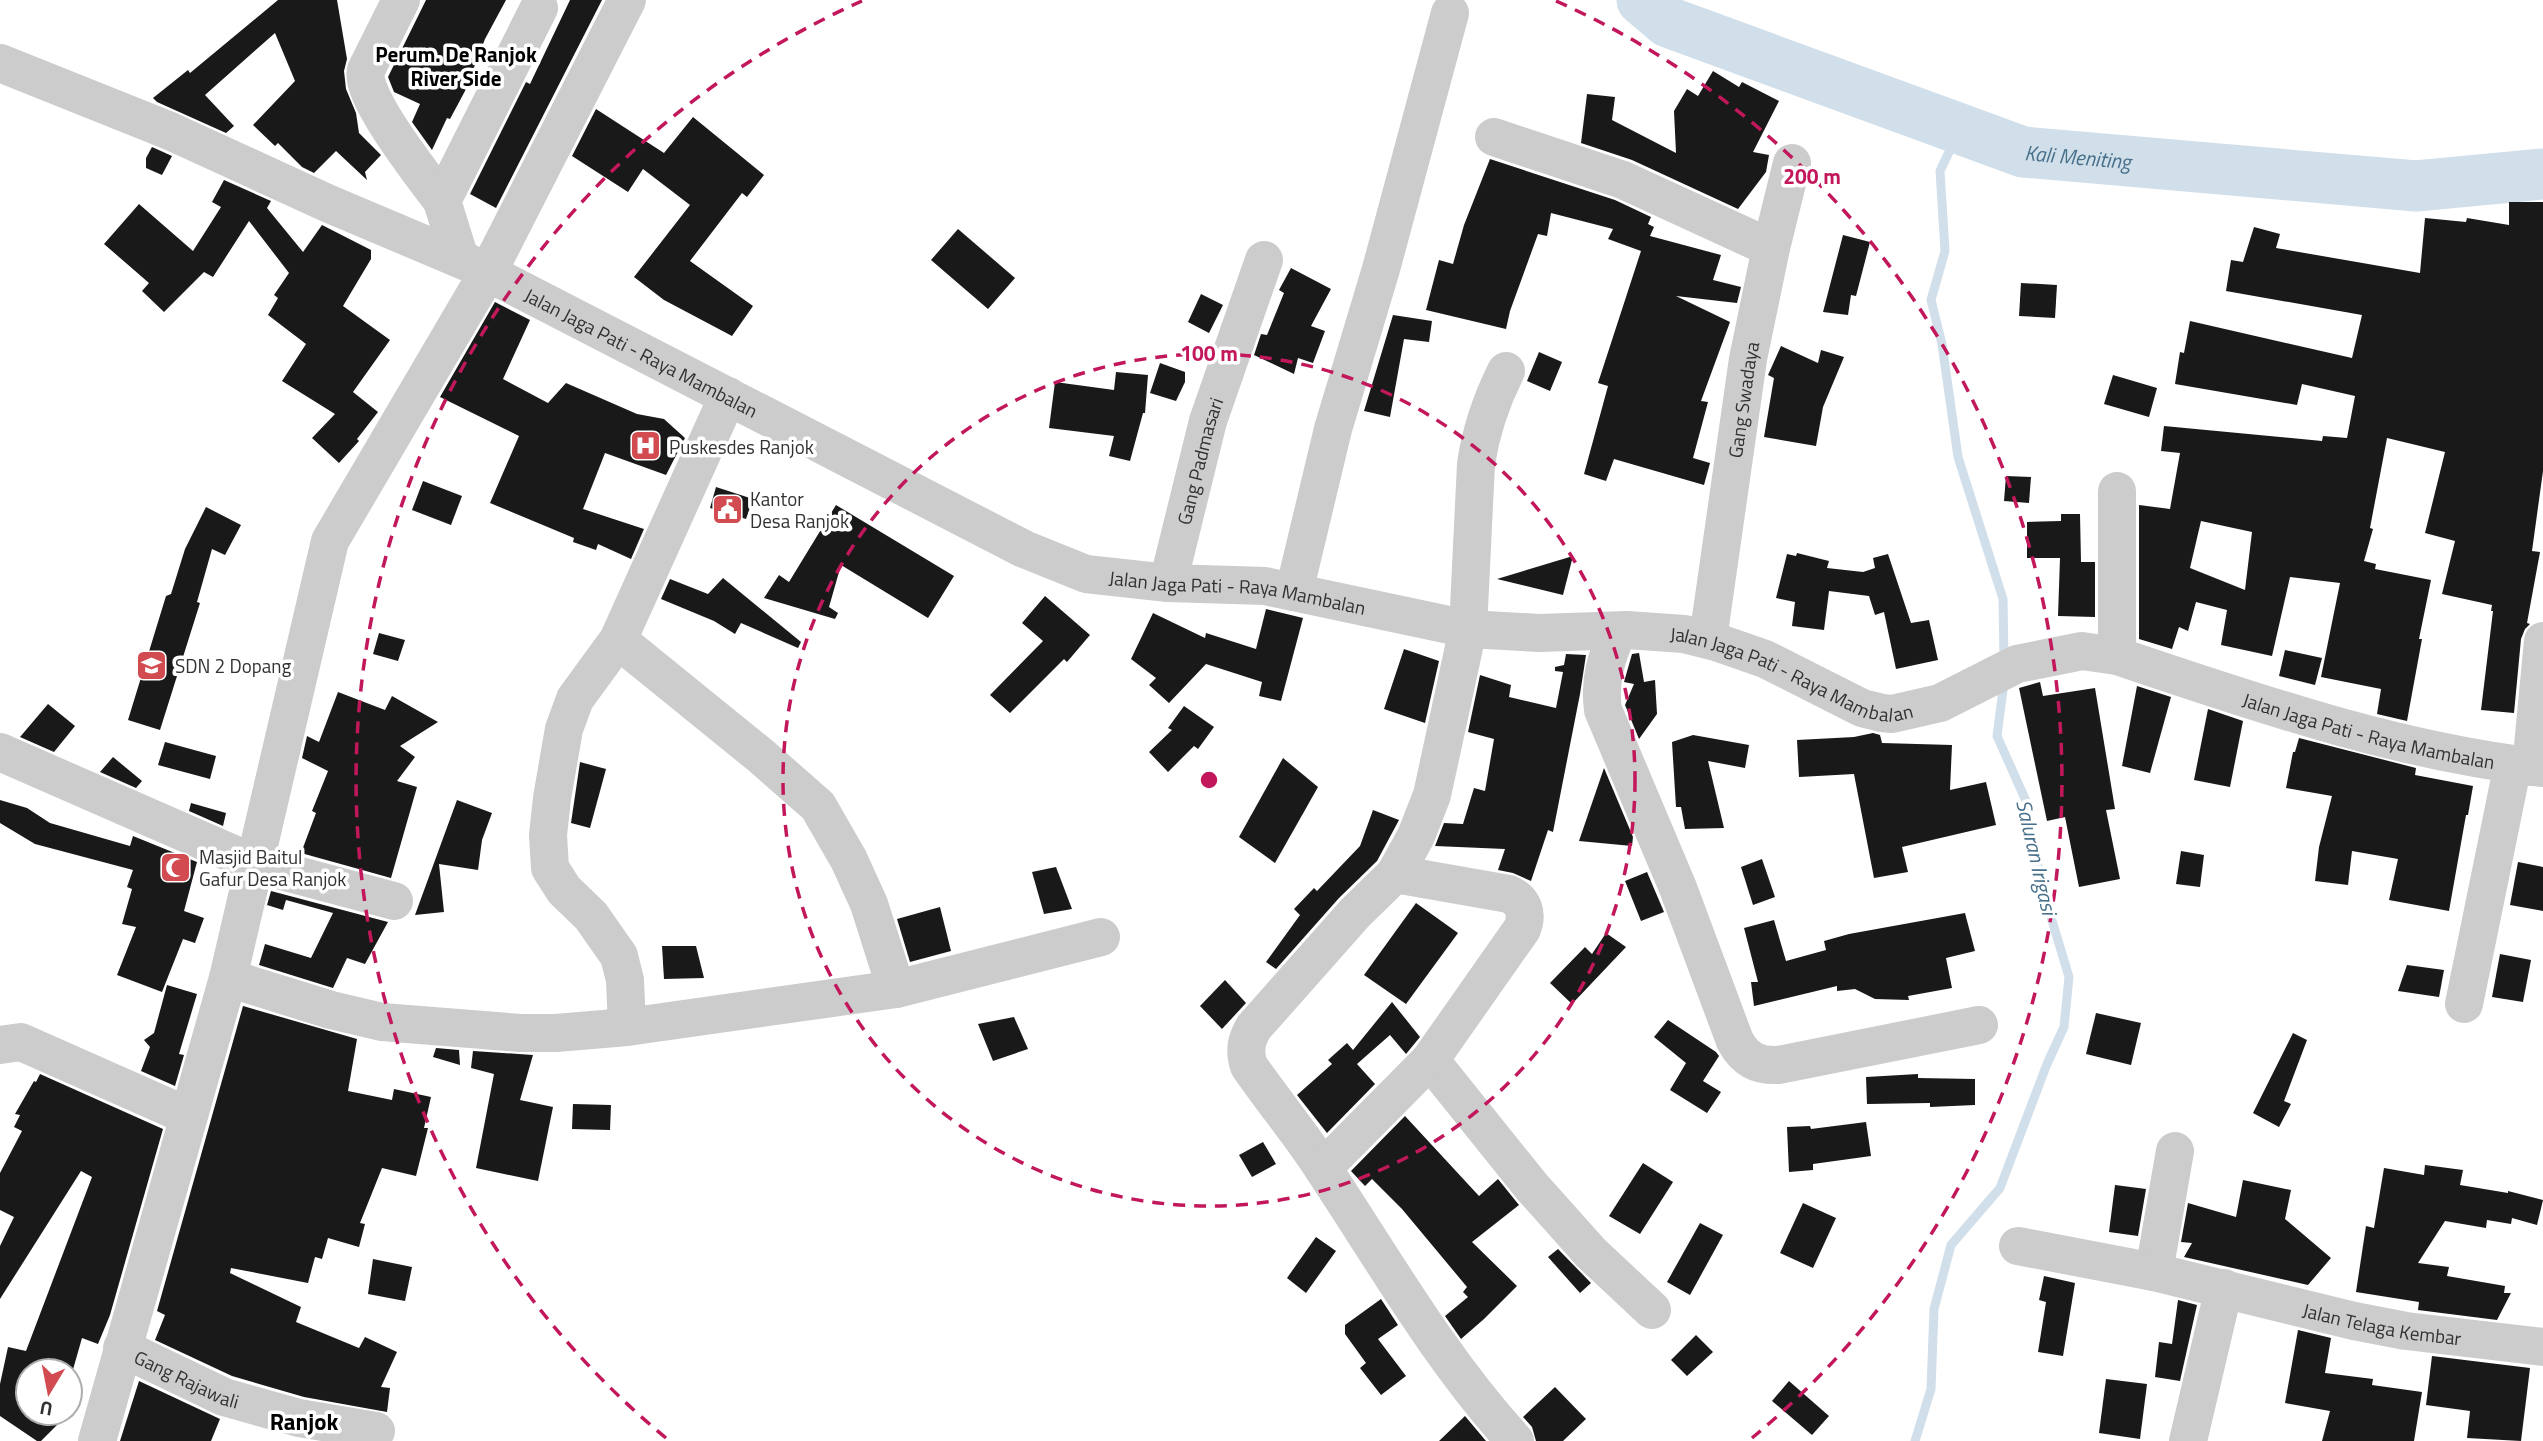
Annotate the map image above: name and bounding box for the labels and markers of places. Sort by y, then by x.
hospital icon: Puskesdes Ranjok [629,429,663,463]
place label: Puskesdes Ranjok [669,432,814,461]
place label: Kantor Desa Ranjok [750,484,849,535]
public building icon: Kantor Desa Ranjok [710,492,744,526]
school or university icon: SDN 2 Dopang [135,648,169,682]
place label: SDN 2 Dopang [175,651,291,680]
centre of rings [1197,768,1221,792]
place label: Masjid Baitul Gafur Desa Ranjok [199,842,346,893]
mosque icon: Masjid Baitul Gafur Desa Ranjok [159,850,193,884]

